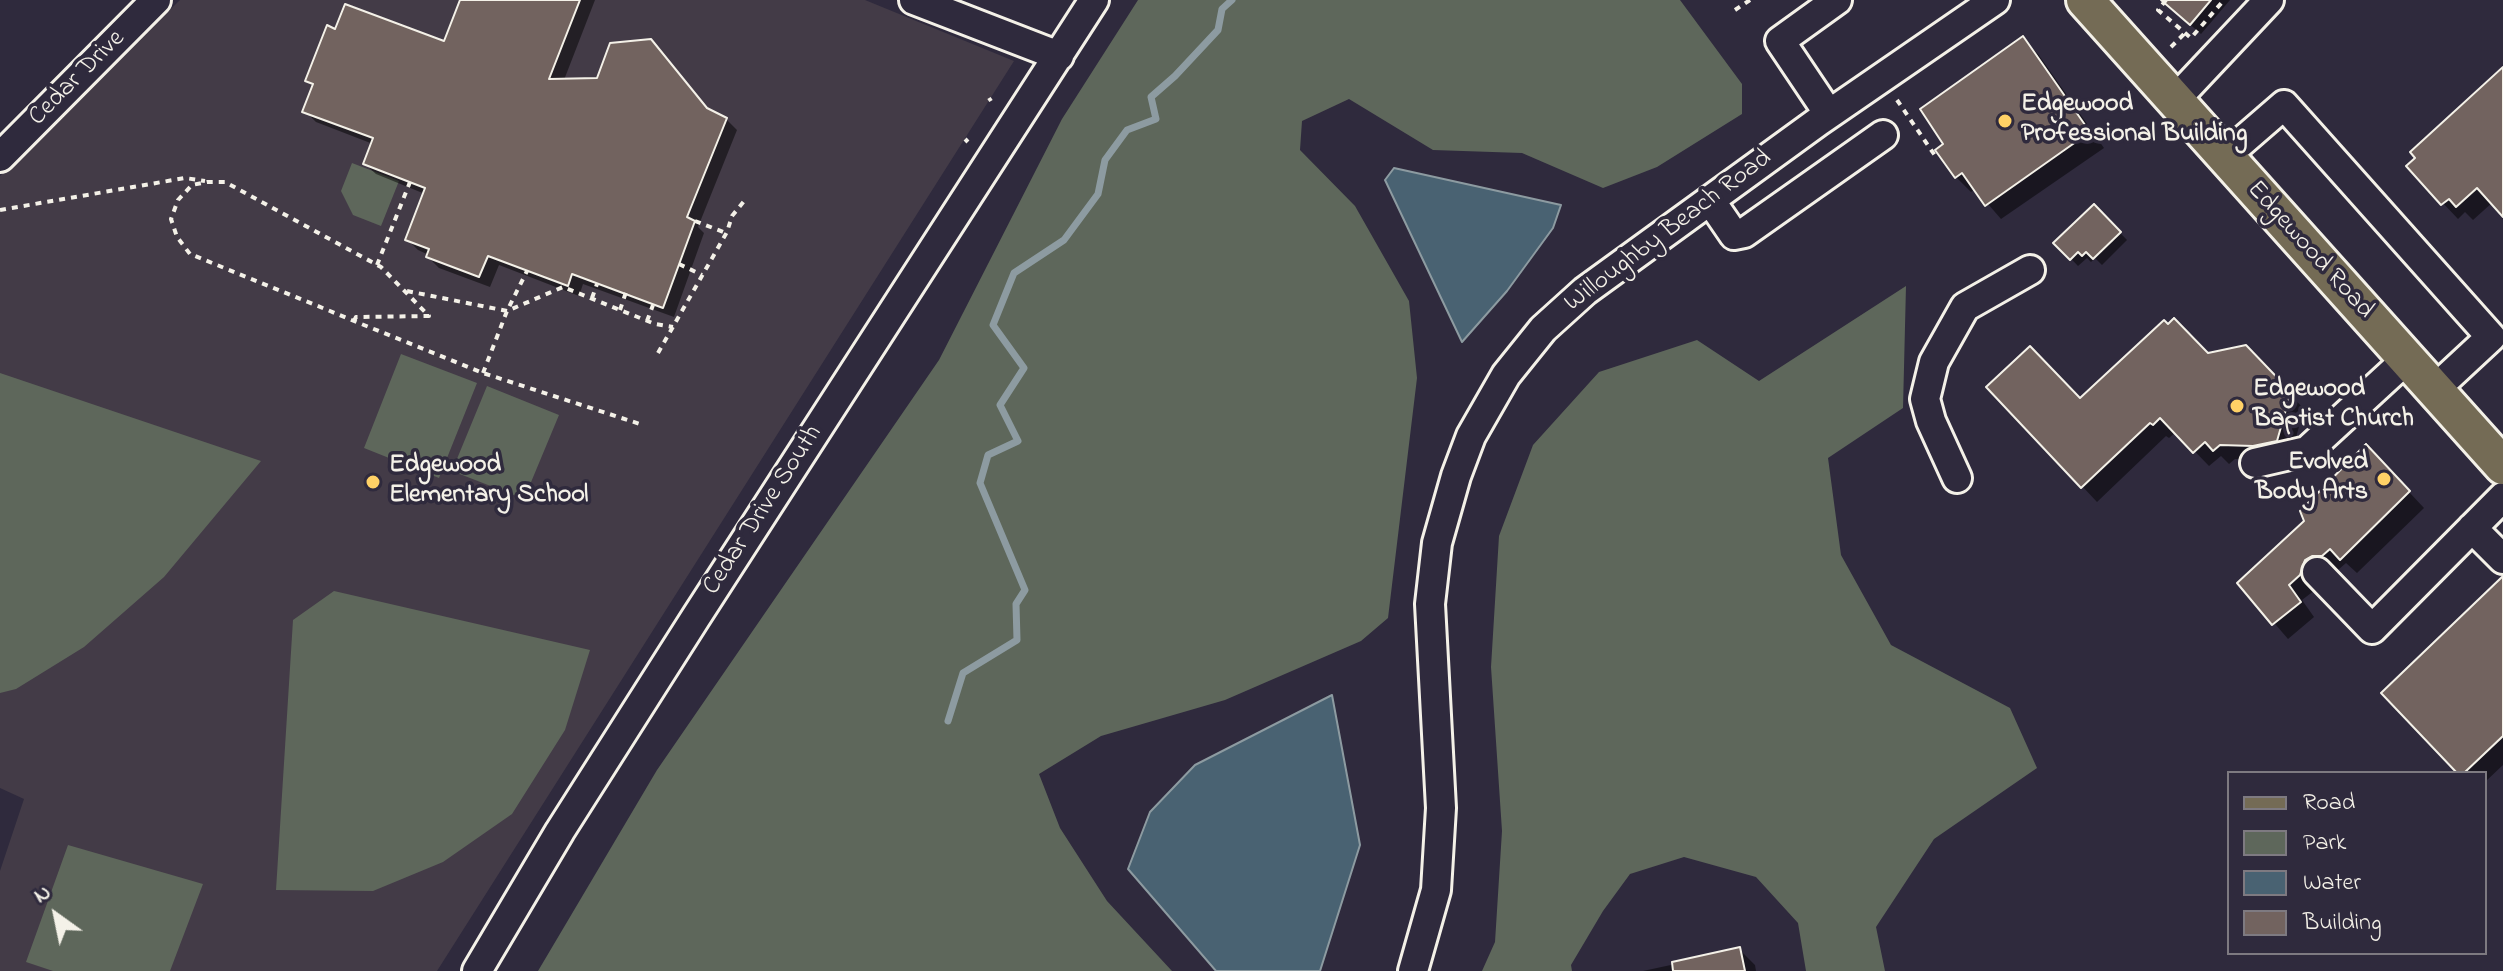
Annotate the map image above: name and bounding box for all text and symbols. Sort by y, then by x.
street label: Cedar Drive [23,24,133,134]
place label: Edgewood Professional Building [2021,90,2247,152]
marker: Edgewood Professional Building [1996,112,2014,130]
street label: Willoughby Beach Road [1559,144,1779,320]
street label: Edgewood Road [2239,175,2379,327]
place label: Edgewood Baptist Church [2253,375,2414,436]
marker: Edgewood Baptist Church [2228,397,2246,415]
street label: Cedar Drive South [698,420,830,602]
place label: Evolved Body Arts [2255,448,2368,510]
place label: Edgewood Elementary School [389,451,588,512]
marker: Evolved Body Arts [2375,470,2393,488]
marker: Edgewood Elementary School [364,473,382,491]
legend [2227,771,2487,955]
text: Road [2303,786,2355,821]
text: Park [2303,826,2346,861]
text: Water [2303,866,2361,901]
north arrow [16,875,96,955]
text: N [28,877,58,912]
text: Building [2303,906,2382,941]

